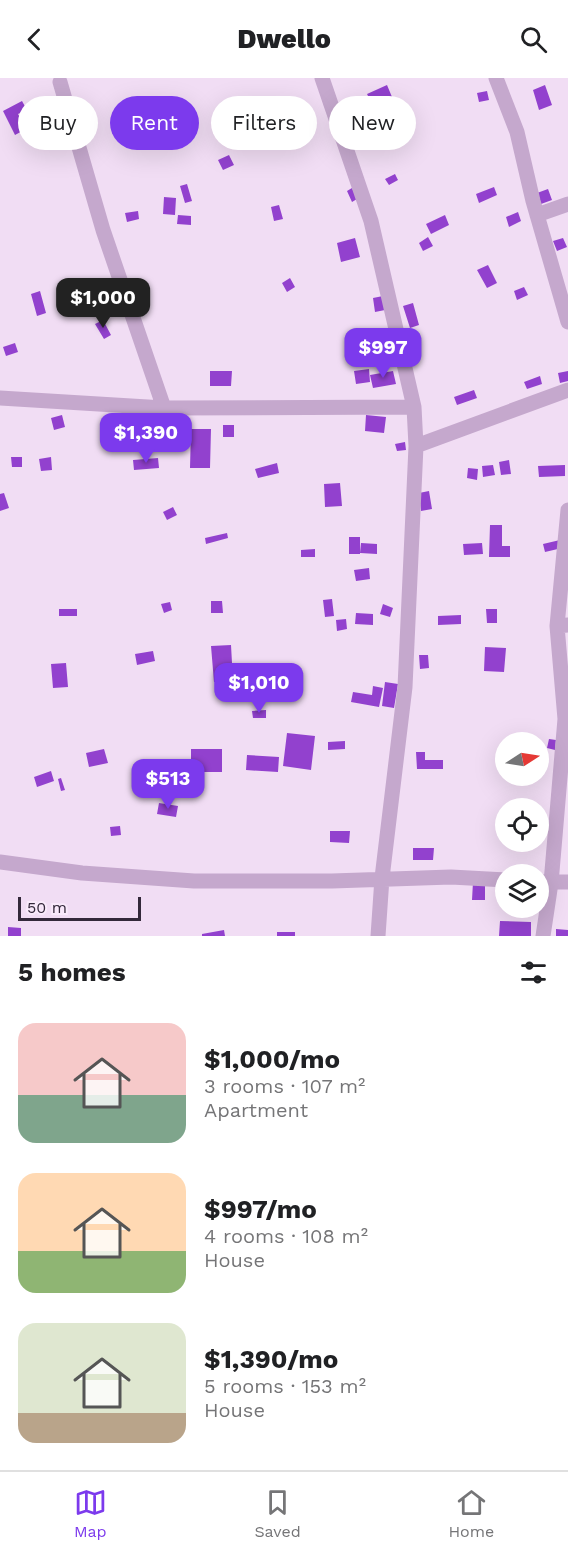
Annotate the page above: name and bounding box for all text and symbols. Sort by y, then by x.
icon: back [18,23,51,56]
text: Dwello [237,23,331,55]
icon: search [517,23,550,56]
chip: Buy [18,96,98,150]
chip: Rent [110,96,199,150]
chip: Filters [211,96,317,150]
chip: New [329,96,416,150]
pin: $1,000 [54,278,152,329]
text: $1,000 [70,285,136,309]
pin: $997 [347,328,419,379]
text: $997 [358,335,408,359]
pin: $1,390 [97,413,195,464]
text: $1,390 [114,420,178,444]
pin: $1,010 [210,663,308,714]
text: $1,010 [228,670,290,694]
north arrow [495,732,549,786]
map controls [495,732,549,918]
pin: $513 [132,759,204,810]
text: $513 [146,766,190,790]
button: locate [495,798,549,852]
button: layers [495,864,549,918]
scale bar [18,894,141,922]
text: 50 m [27,898,67,917]
icon: filters [517,956,550,989]
text: 5 homes [18,957,126,987]
text: $1,000/mo [204,1044,340,1074]
icon: home [66,1047,138,1119]
text: 3 rooms · 107 m² [204,1074,365,1098]
text: Apartment [204,1098,308,1122]
text: $997/mo [204,1194,317,1224]
icon: home [66,1197,138,1269]
text: 4 rooms · 108 m² [204,1224,368,1248]
text: House [204,1248,265,1272]
text: $1,390/mo [204,1344,338,1374]
icon: home [66,1347,138,1419]
text: 5 rooms · 153 m² [204,1374,366,1398]
text: House [204,1398,265,1422]
tab: Map [74,1486,107,1541]
tab: Saved [254,1486,301,1541]
tab: Home [448,1486,494,1541]

